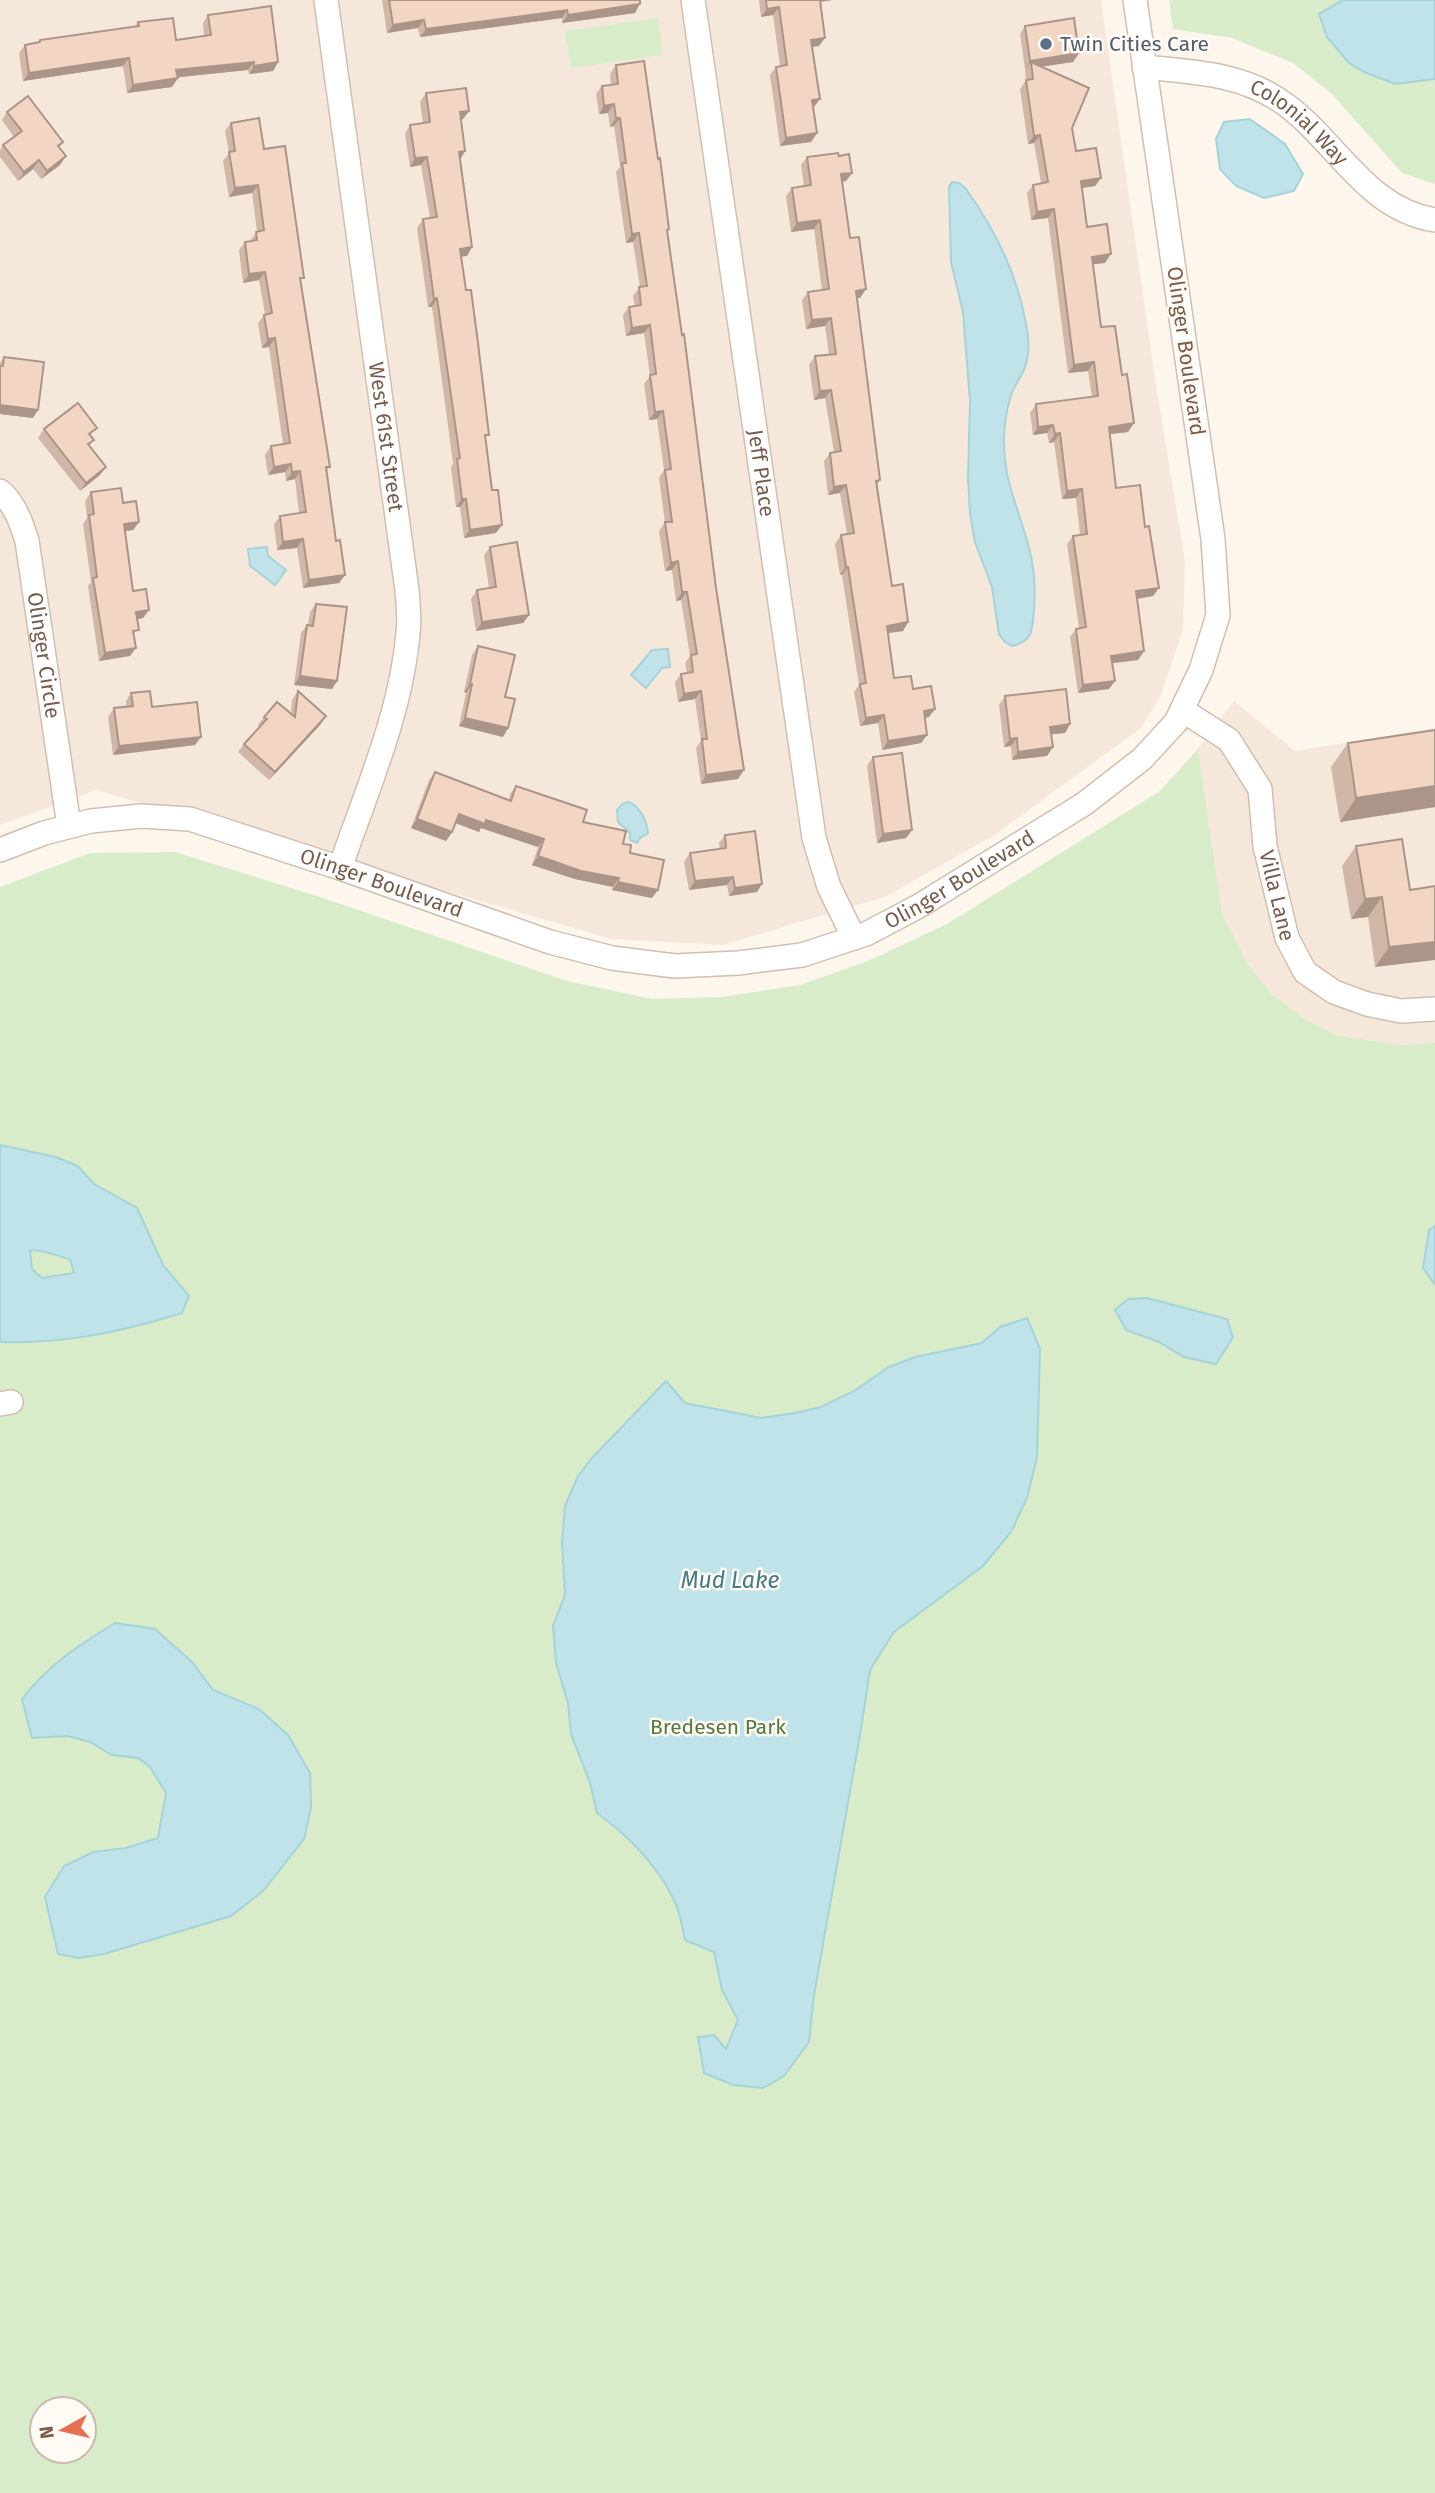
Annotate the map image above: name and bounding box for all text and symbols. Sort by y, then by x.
place label: Twin Cities Care [1060,31,1209,57]
marker: Twin Cities Care [1038,36,1054,52]
street label: Colonial Way [1246,74,1354,171]
street label: Olinger Boulevard [1161,265,1211,437]
street label: West 61st Street [363,360,409,514]
street label: Jeff Place [742,428,780,519]
street label: Olinger Circle [22,590,66,720]
street label: Olinger Boulevard [880,825,1039,935]
street label: Olinger Boulevard [297,843,467,923]
street label: Villa Lane [1253,848,1300,944]
water label: Mud Lake [681,1566,779,1594]
park label: Bredesen Park [650,1714,786,1740]
north arrow [28,2395,98,2465]
text: N [34,2424,59,2440]

